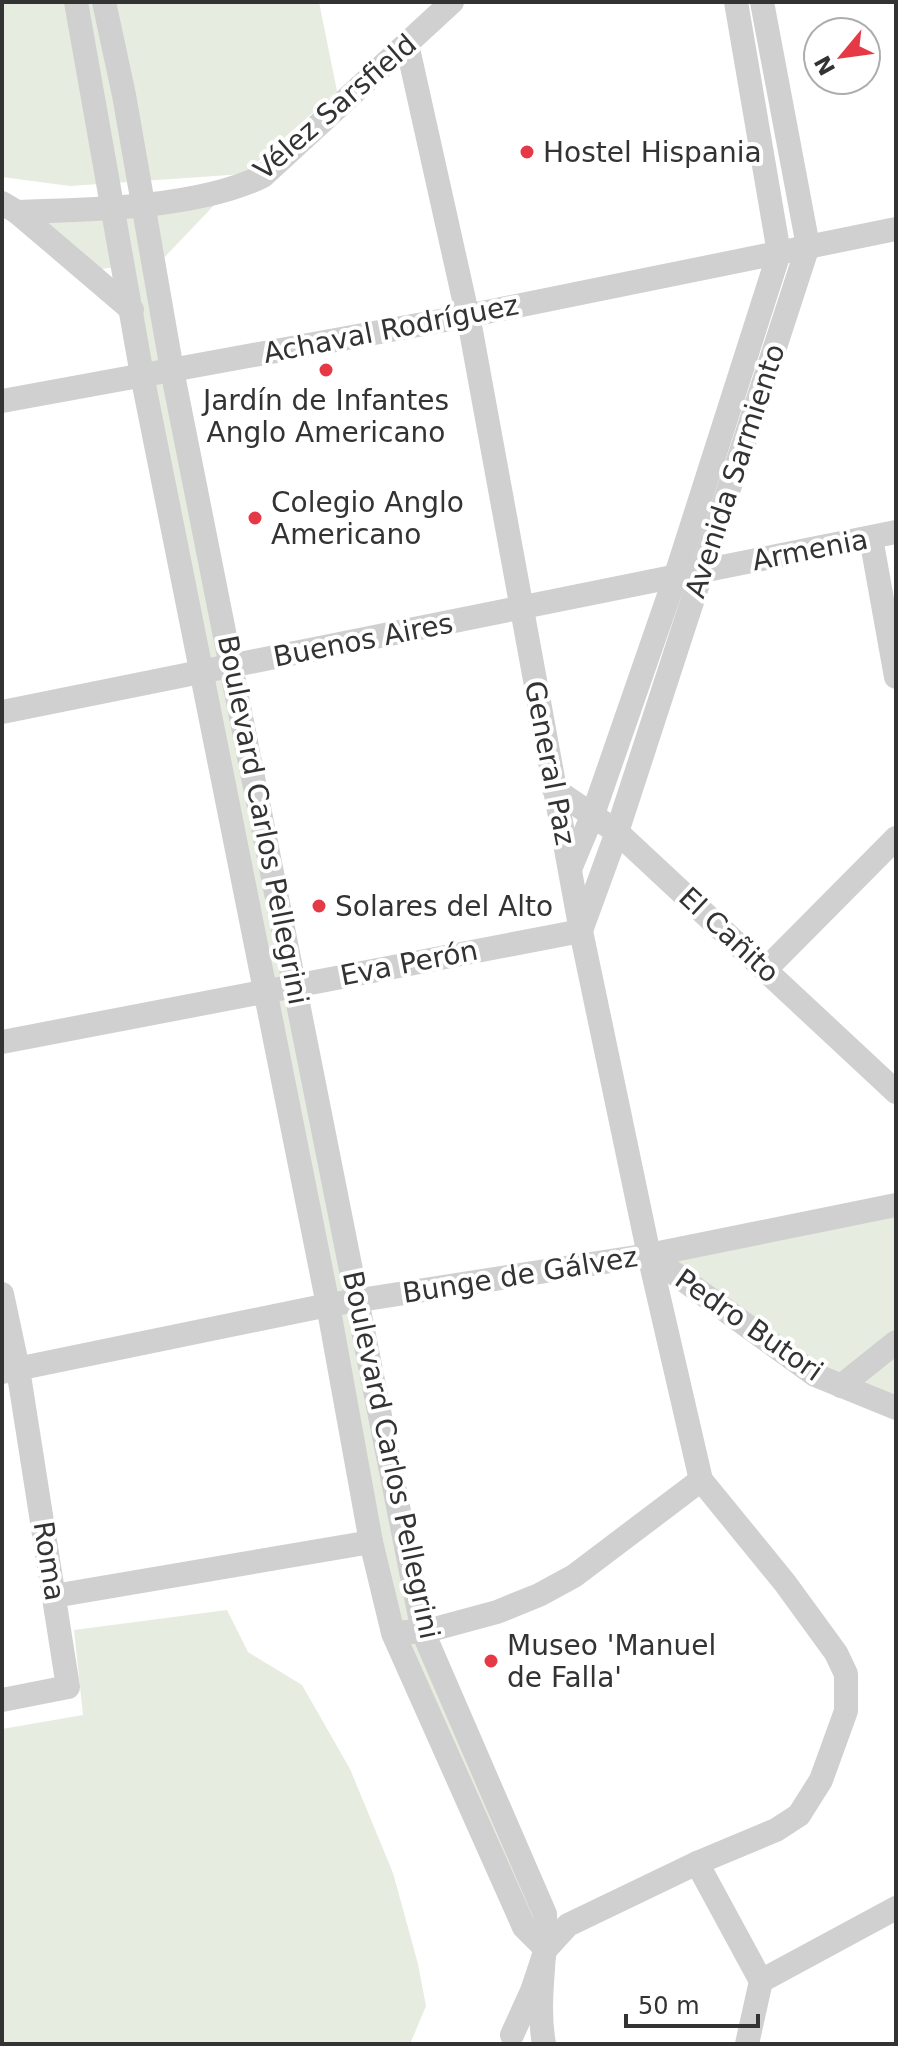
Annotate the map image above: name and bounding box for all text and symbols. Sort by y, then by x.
north arrow [802,16,882,96]
street label: Vélez Sarsfield [247,28,423,186]
text: N [810,51,840,80]
place label: Hostel Hispania [543,136,762,169]
marker: Hostel Hispania [518,143,536,161]
street label: Achaval Rodríguez [261,288,521,370]
street label: Avenida Sarmiento [678,340,792,602]
marker: Jardín de Infantes Anglo Americano [317,361,335,379]
place label: Jardín de Infantes Anglo Americano [201,384,449,449]
place label: Colegio Anglo Americano [271,486,464,551]
marker: Colegio Anglo Americano [246,509,264,527]
street label: Armenia [749,523,871,577]
street label: Buenos Aires [270,606,456,674]
street label: Boulevard Carlos Pellegrini [211,632,315,1008]
street label: General Paz [518,678,582,848]
street label: El Cañito [672,880,786,990]
place label: Solares del Alto [335,890,553,923]
marker: Solares del Alto [310,897,328,915]
street label: Eva Perón [338,934,480,992]
street label: Bunge de Gálvez [400,1240,640,1310]
street label: Pedro Butori [669,1262,829,1388]
street label: Boulevard Carlos Pellegrini [336,1268,446,1642]
street label: Roma [26,1519,72,1603]
place label: Museo 'Manuel de Falla' [507,1629,716,1694]
marker: Museo 'Manuel de Falla' [482,1652,500,1670]
scale bar [626,1978,758,2028]
text: 50 m [638,1992,700,2020]

